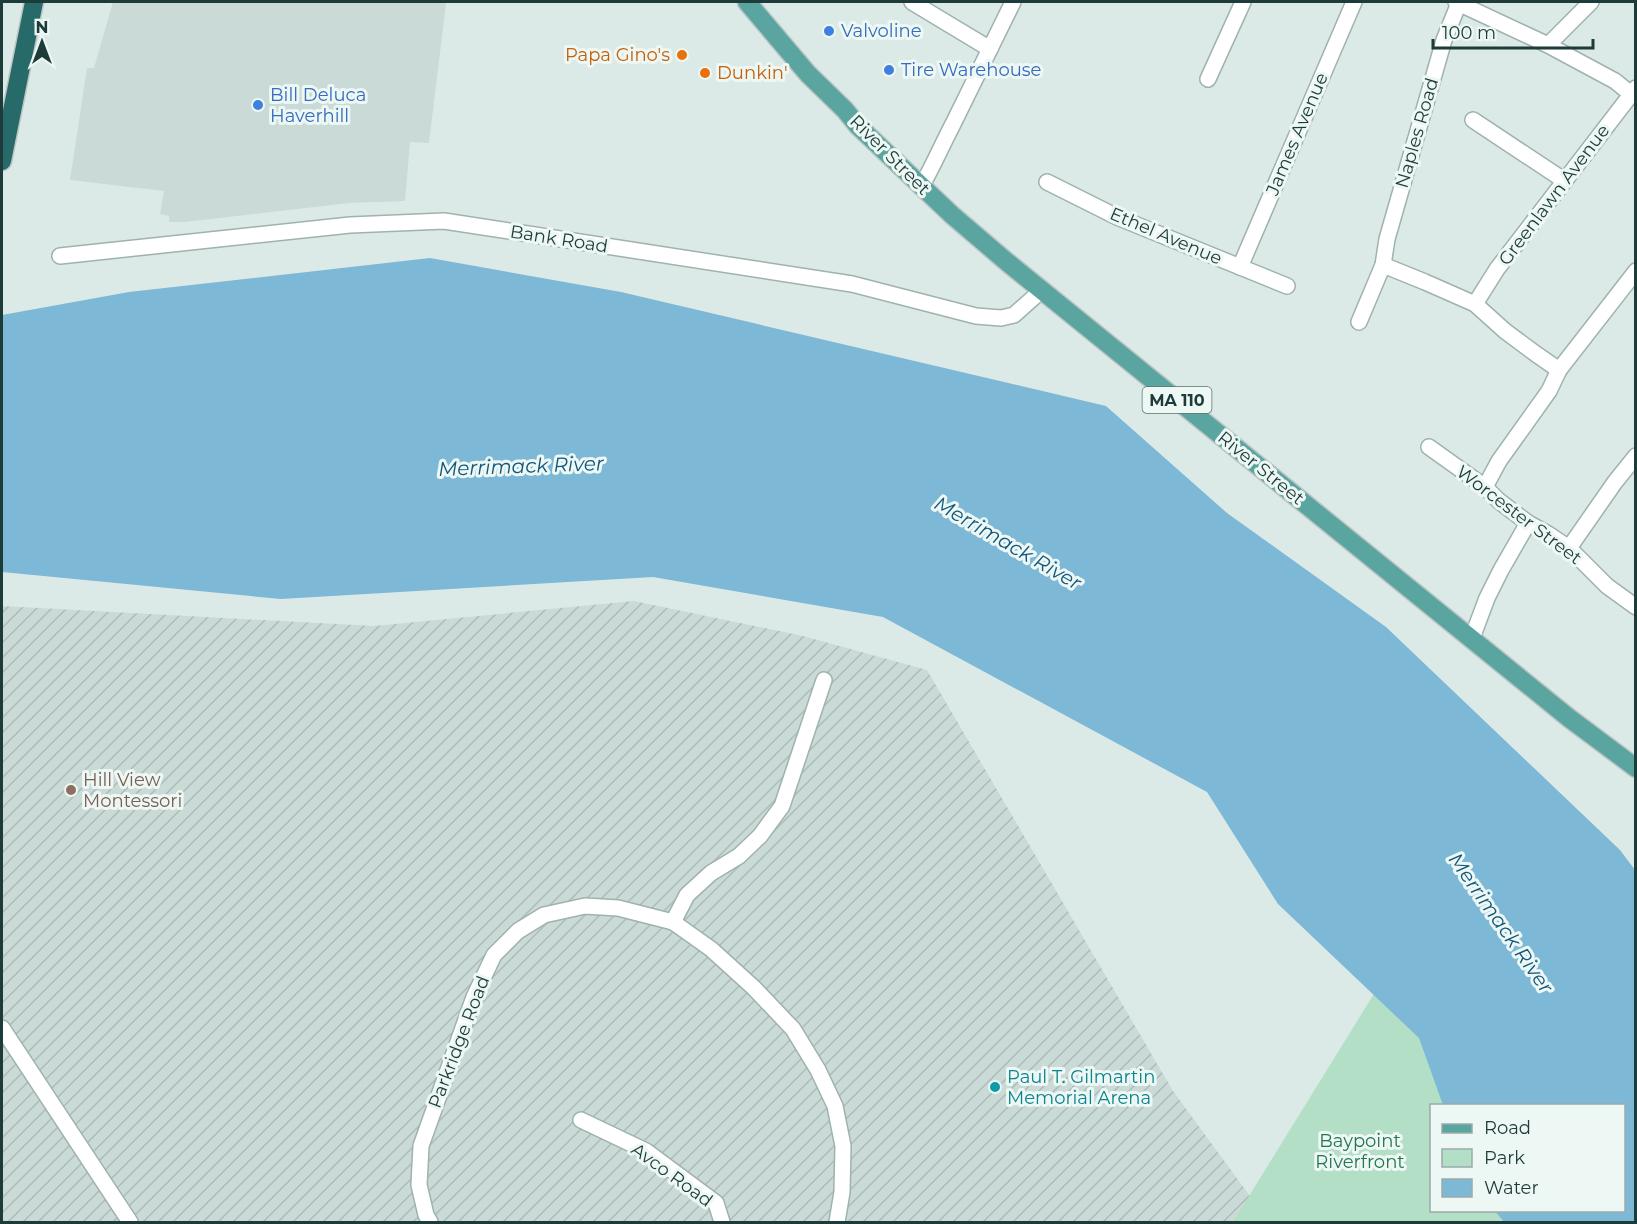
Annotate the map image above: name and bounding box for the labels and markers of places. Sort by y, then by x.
place label: Valvoline [841,20,922,42]
marker: Valvoline [822,24,836,38]
place label: Papa Gino's [565,44,670,66]
marker: Papa Gino's [675,48,689,62]
place label: Tire Warehouse [901,59,1042,81]
place label: Dunkin' [717,62,788,84]
marker: Tire Warehouse [882,63,896,77]
marker: Dunkin' [698,66,712,80]
place label: Bill Deluca Haverhill [270,84,366,127]
marker: Bill Deluca Haverhill [251,98,265,112]
place label: Hill View Montessori [83,769,182,812]
marker: Hill View Montessori [64,783,78,797]
place label: Paul T. Gilmartin Memorial Arena [1007,1066,1155,1109]
marker: Paul T. Gilmartin Memorial Arena [988,1080,1002,1094]

